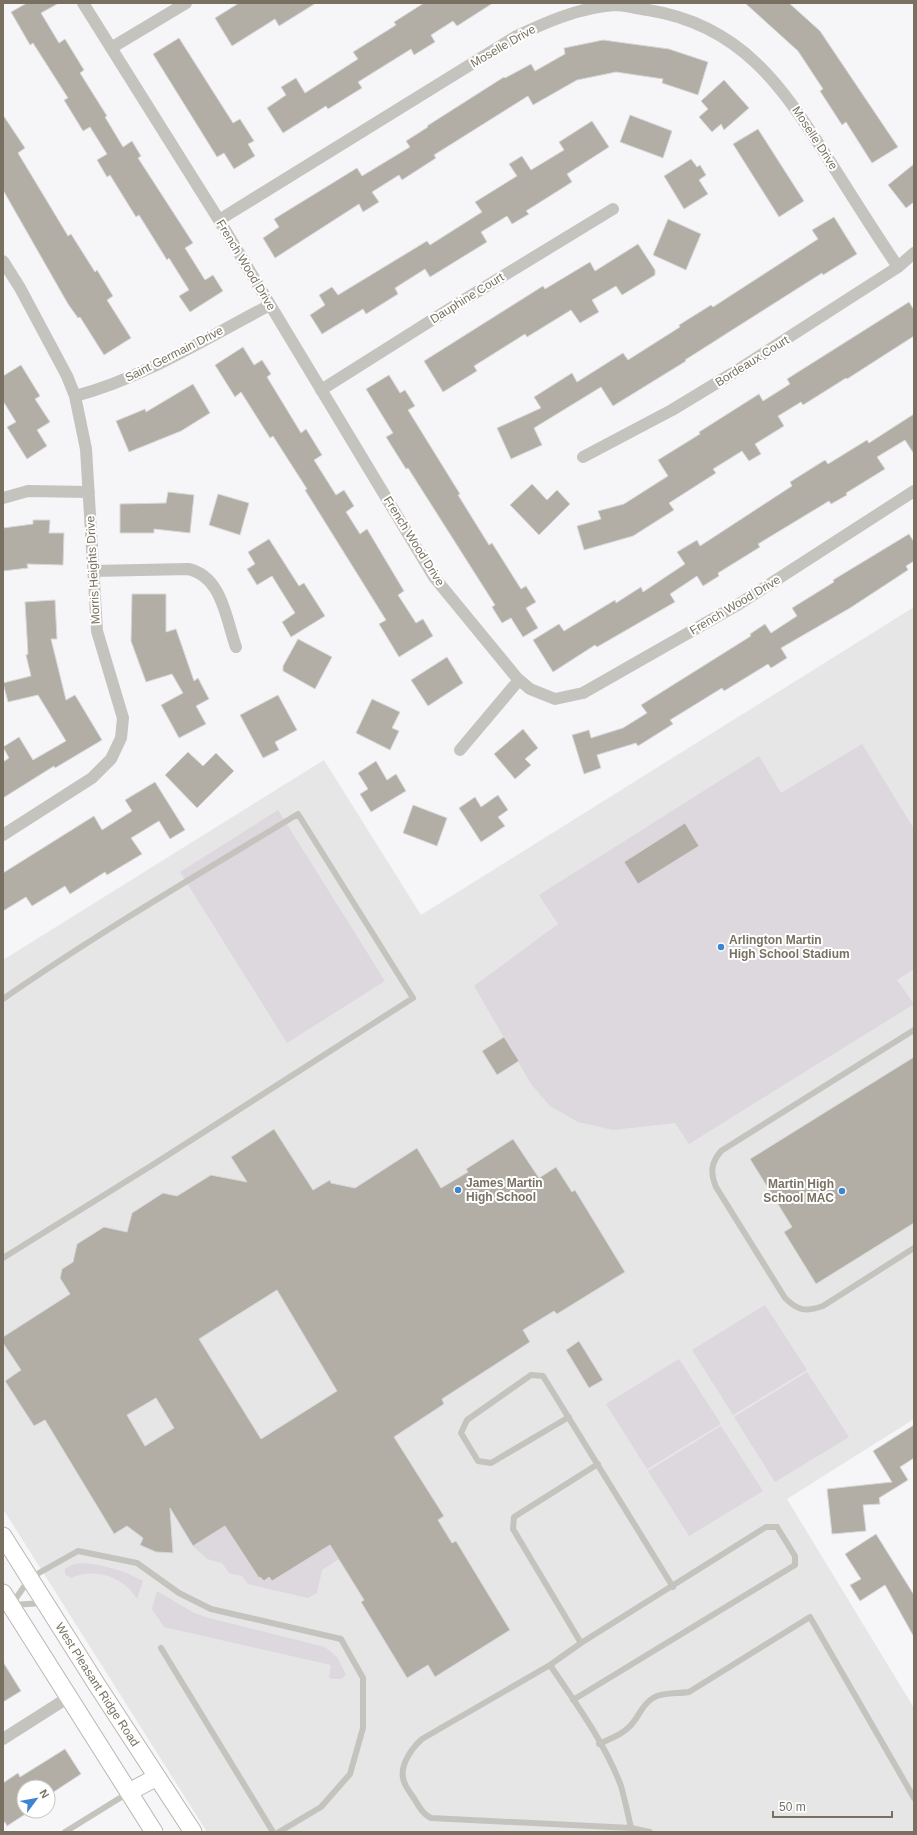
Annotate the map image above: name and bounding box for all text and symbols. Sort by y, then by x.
street label: Moselle Drive [468,22,538,70]
street label: Moselle Drive [789,104,841,173]
street label: French Wood Drive [213,217,279,313]
street label: Dauphine Court [428,269,507,326]
street label: Saint Germain Drive [123,323,226,385]
street label: Bordeaux Court [713,332,792,389]
street label: French Wood Drive [381,494,447,589]
street label: Morris Heights Drive [83,515,103,625]
street label: French Wood Drive [687,572,783,638]
place label: Arlington Martin High School Stadium [729,933,850,961]
marker: Arlington Martin High School Stadium [716,942,726,952]
place label: James Martin High School [466,1176,543,1204]
place label: Martin High School MAC [763,1177,834,1205]
marker: James Martin High School [453,1185,463,1195]
marker: Martin High School MAC [837,1186,847,1196]
street label: West Pleasant Ridge Road [53,1620,142,1749]
north arrow [16,1779,56,1819]
text: N [37,1787,52,1800]
scale bar [773,1793,892,1819]
text: 50 m [779,1800,806,1814]

